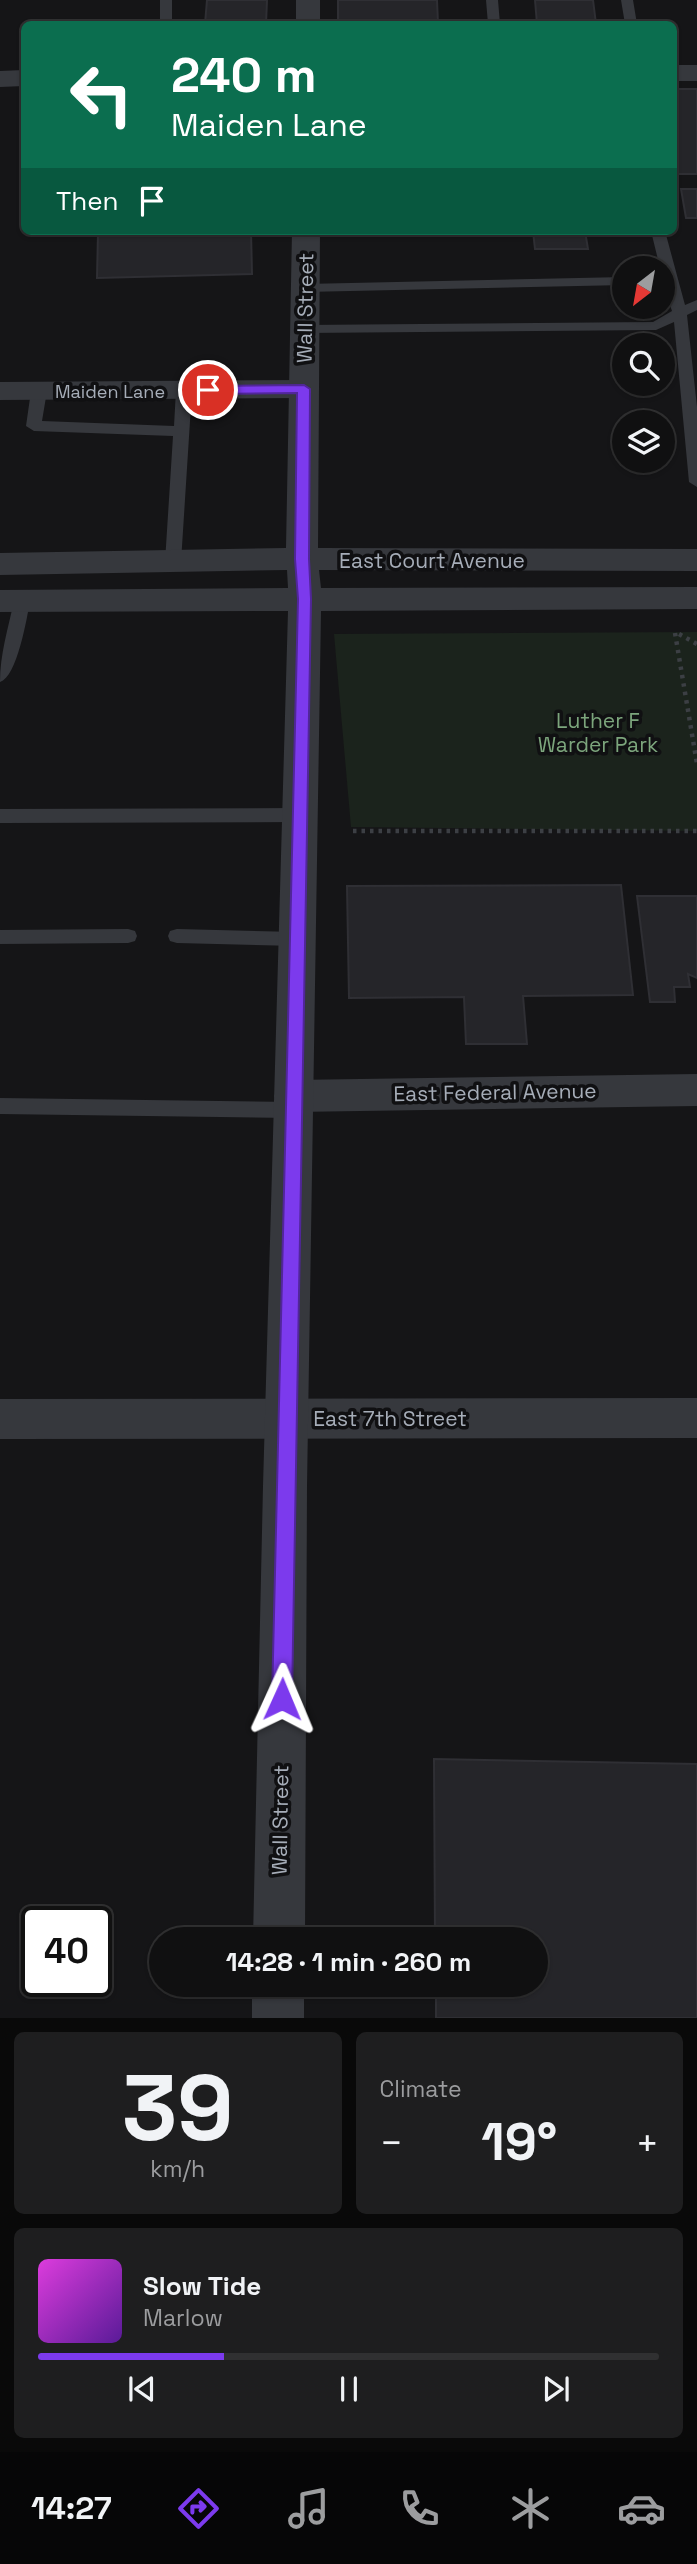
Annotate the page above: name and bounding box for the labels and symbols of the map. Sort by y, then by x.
street label: Wall Street [291,253,319,363]
north arrow [612,256,676,318]
pin [178,360,238,420]
street label: Maiden Lane [55,380,165,403]
street label: East Court Avenue [339,547,525,574]
park label: Luther F Warder Park [538,707,658,758]
street label: East Federal Avenue [393,1077,597,1107]
street label: East 7th Street [313,1405,467,1432]
position arrow [245,1662,319,1736]
street label: Wall Street [266,1765,294,1875]
speed limit sign: 40 [21,1906,112,1997]

